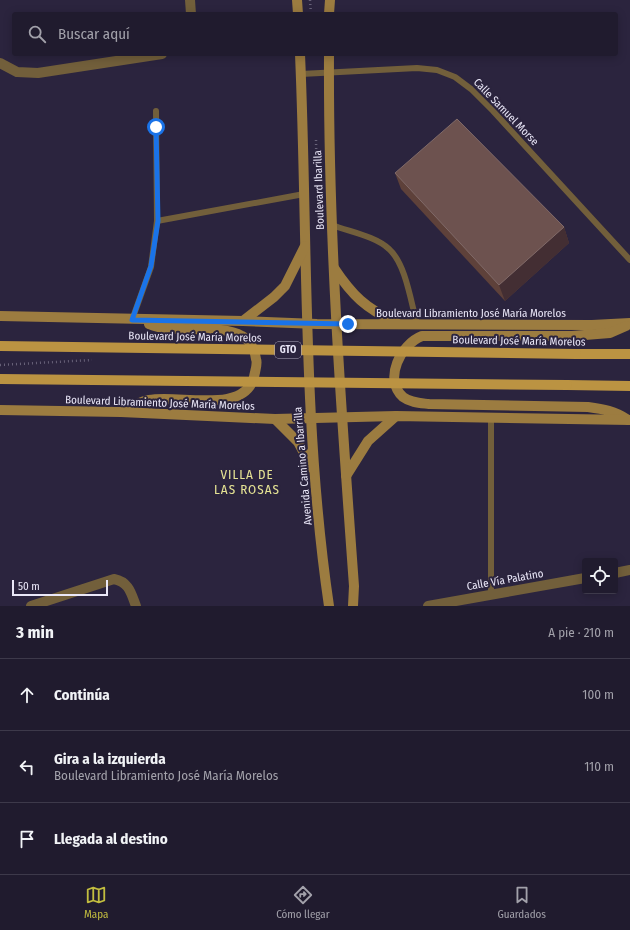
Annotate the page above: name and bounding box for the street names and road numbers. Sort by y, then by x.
street label: Calle Samuel Morse [471,76,541,148]
street label: Boulevard Ibarilla [311,150,327,230]
street label: Boulevard Libramiento José María Morelos [376,307,566,320]
street label: Boulevard José María Morelos [128,329,262,345]
street label: Boulevard José María Morelos [452,333,586,349]
road number: GTO [275,342,301,358]
street label: Boulevard Libramiento José María Morelos [65,393,255,413]
street label: Avenida Camino a Ibarrilla [291,406,315,526]
street label: Calle Vía Palatino [466,567,545,593]

